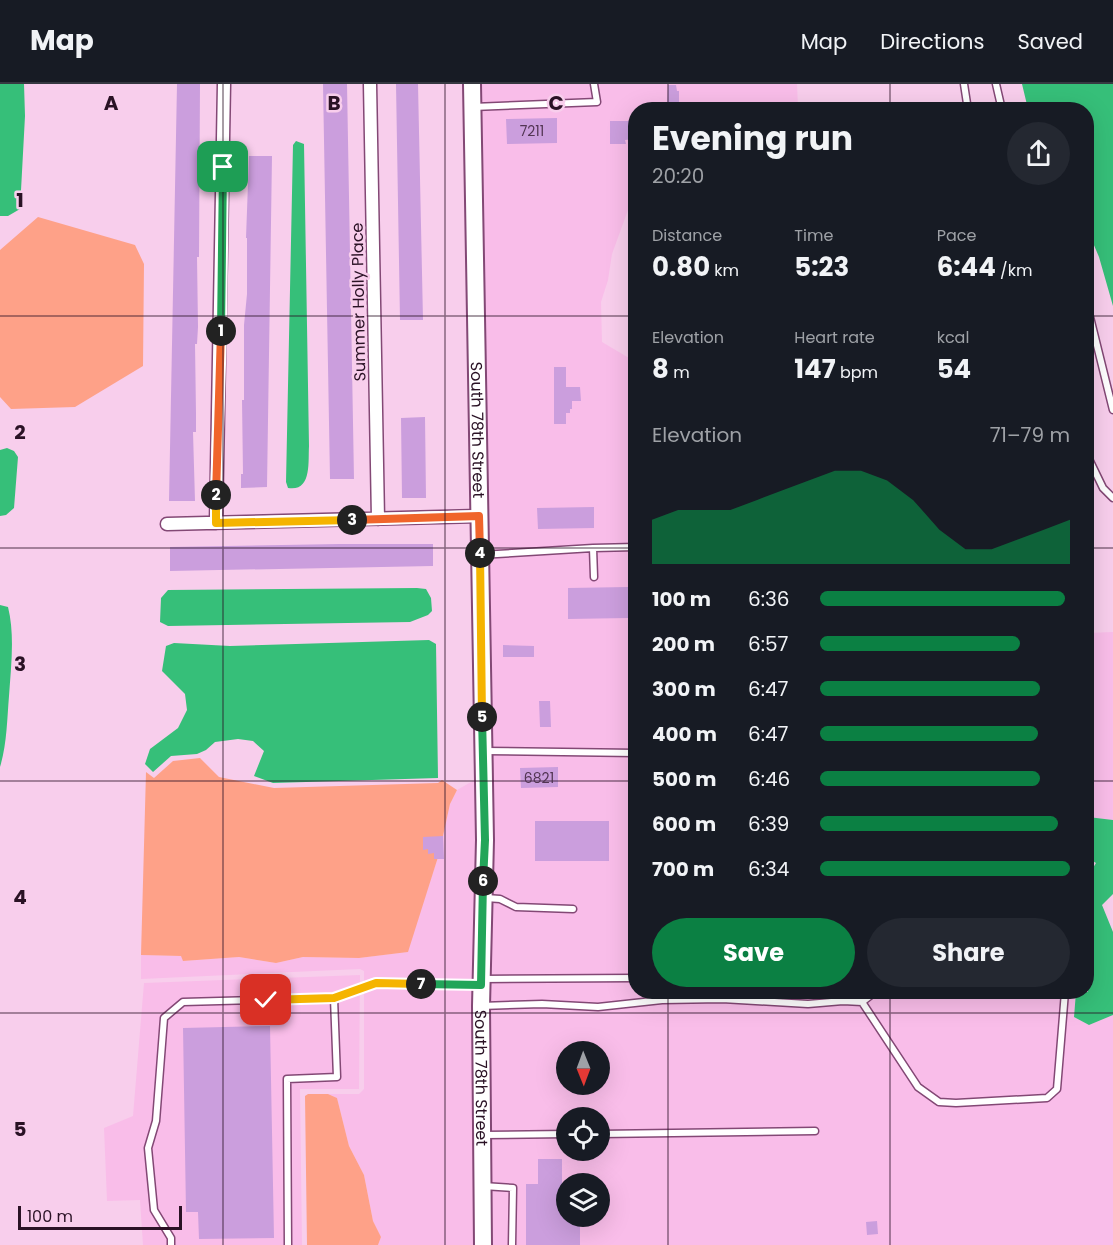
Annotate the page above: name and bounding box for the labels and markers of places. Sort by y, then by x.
pin [197,141,248,192]
pin: 1 [206,316,236,346]
pin: 2 [201,480,231,510]
pin: 3 [337,505,367,535]
pin: 4 [465,538,495,568]
pin: 5 [467,702,497,732]
pin: 6 [468,866,498,896]
pin: 7 [406,969,436,999]
pin [240,974,291,1025]

